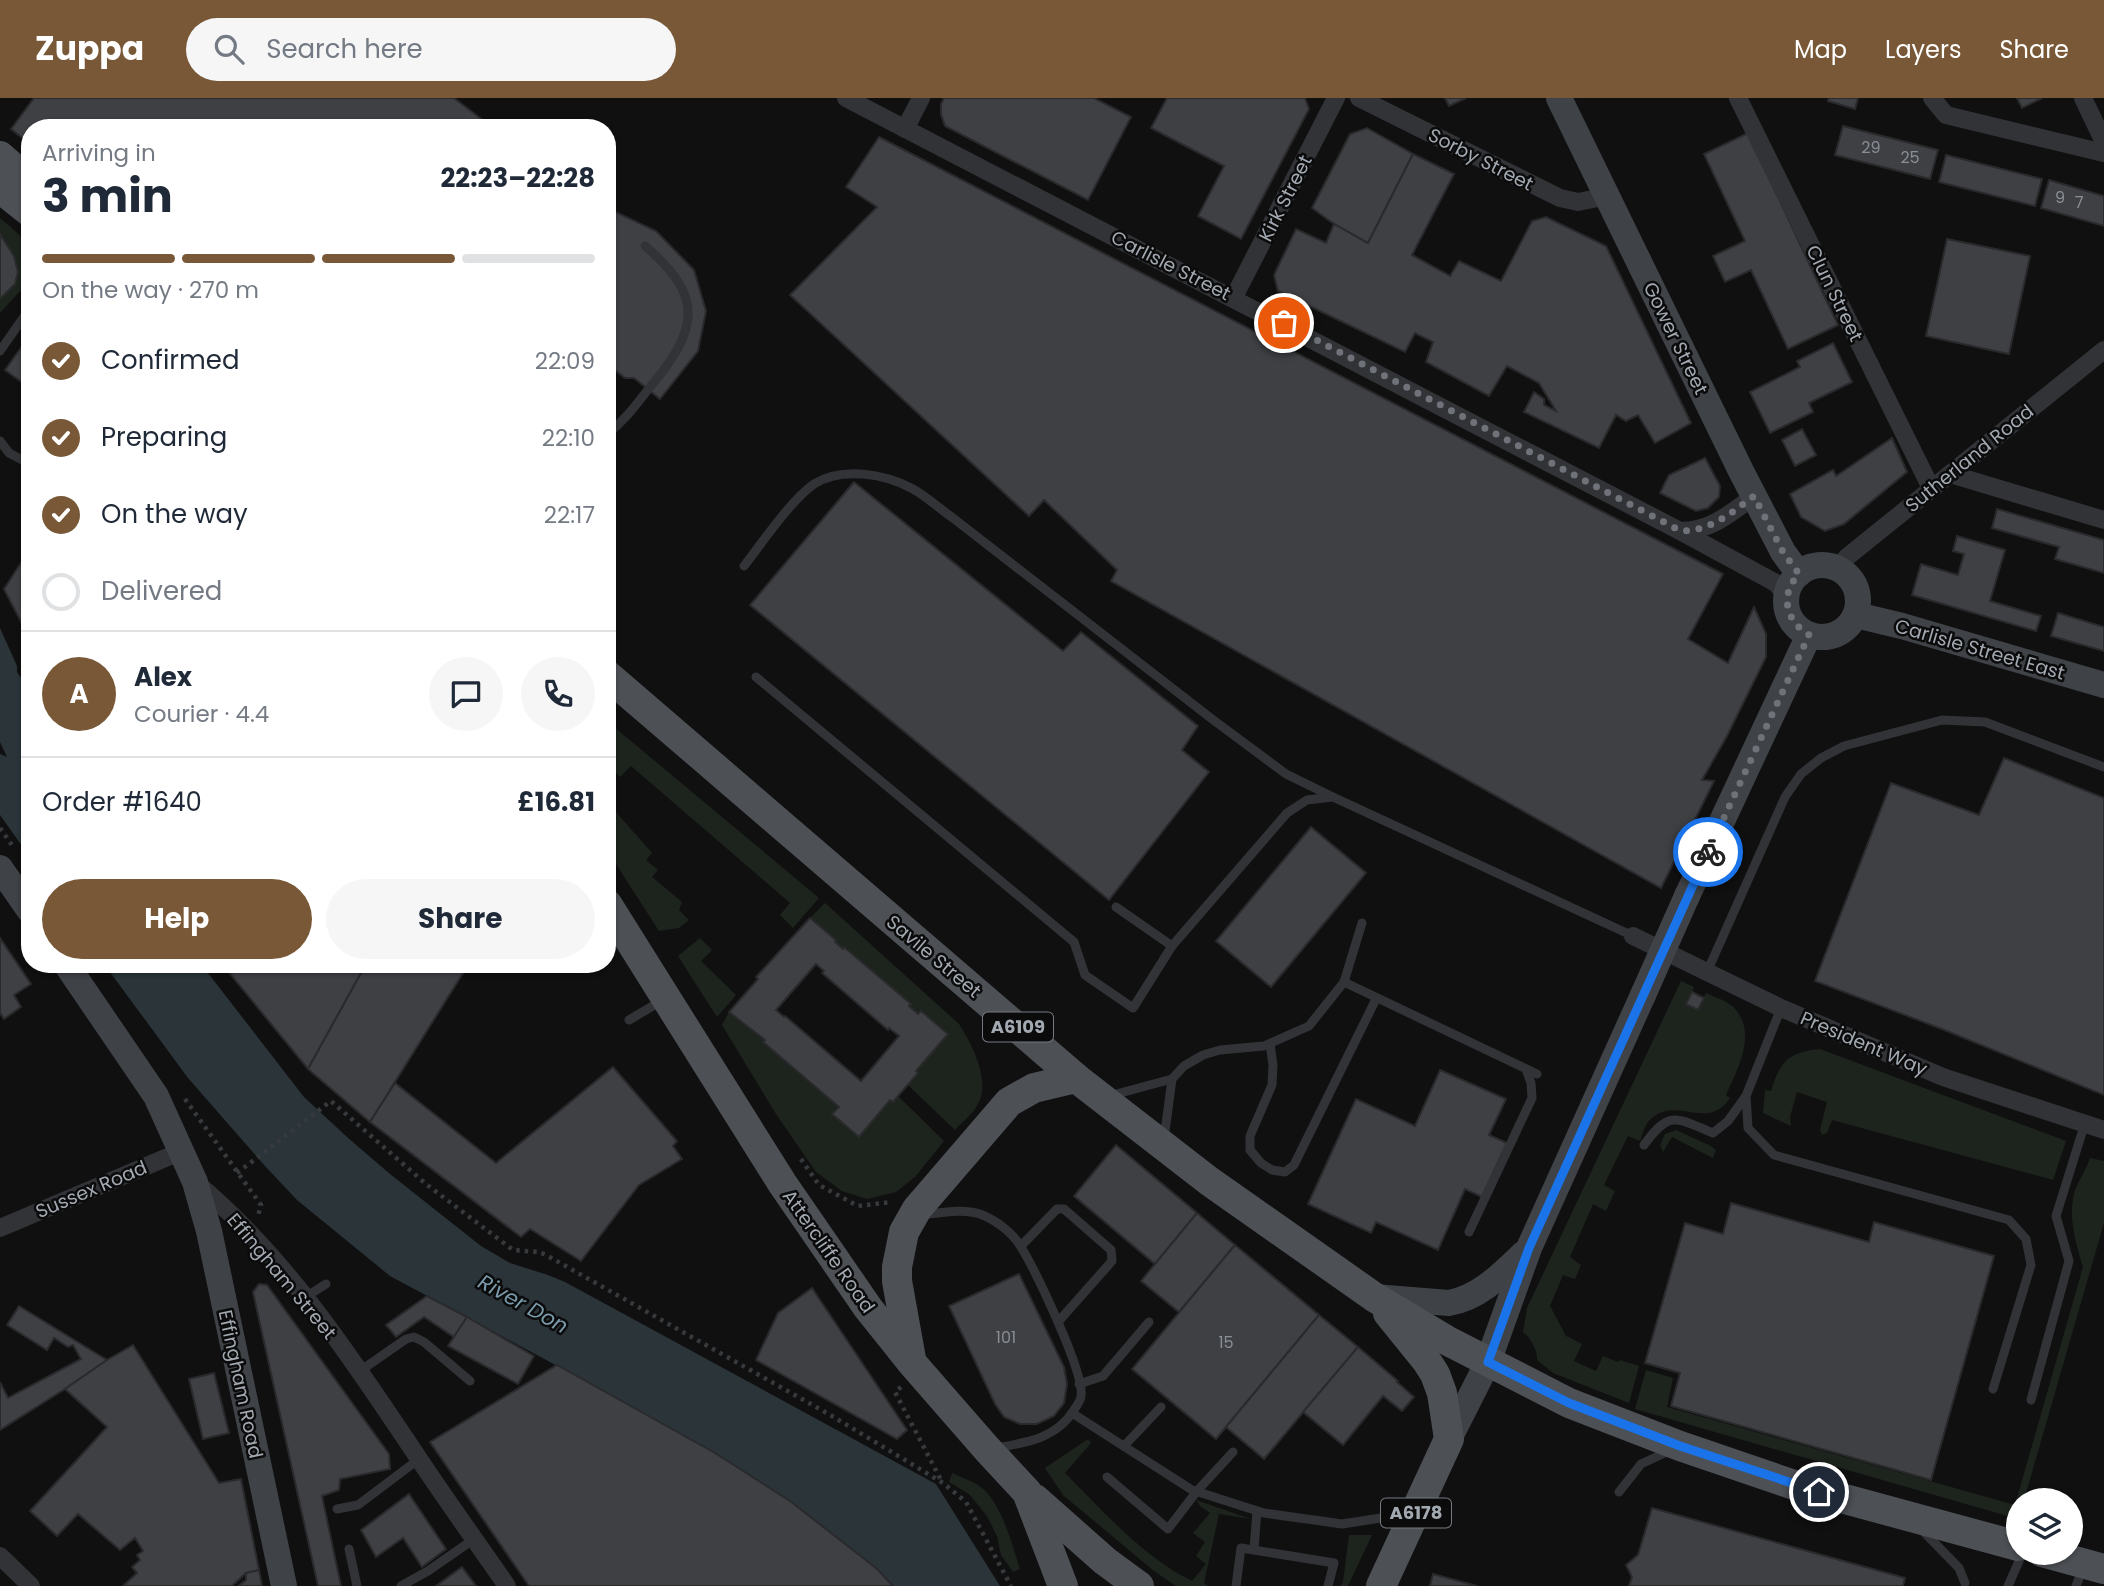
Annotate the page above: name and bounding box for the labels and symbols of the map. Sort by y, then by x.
street label: Sorby Street [1424,121,1538,198]
house number: 29 [1861,136,1881,159]
house number: 25 [1900,146,1920,169]
street label: Kirk Street [1252,150,1319,246]
house number: 9 [2055,186,2065,209]
house number: 7 [2075,191,2084,214]
street label: Carlisle Street [1106,224,1235,307]
street label: Clun Street [1800,240,1870,346]
street label: Gower Street [1637,277,1714,399]
pin [1254,293,1314,353]
street label: Sutherland Road [1899,398,2039,519]
street label: Carlisle Street East [1892,612,2068,687]
courier [1673,817,1743,887]
street label: Savile Street [880,909,987,1004]
street label: President Way [1796,1005,1932,1082]
road number: A6109 [983,1012,1053,1042]
street label: Sussex Road [31,1154,151,1225]
street label: Attercliffe Road [776,1184,881,1318]
street label: Effingham Street [221,1207,343,1345]
water label: River Don [473,1267,573,1340]
street label: Effingham Road [212,1307,269,1461]
house number: 101 [996,1326,1016,1349]
house number: 15 [1218,1331,1234,1354]
pin [1789,1462,1849,1522]
road number: A6178 [1381,1498,1451,1528]

